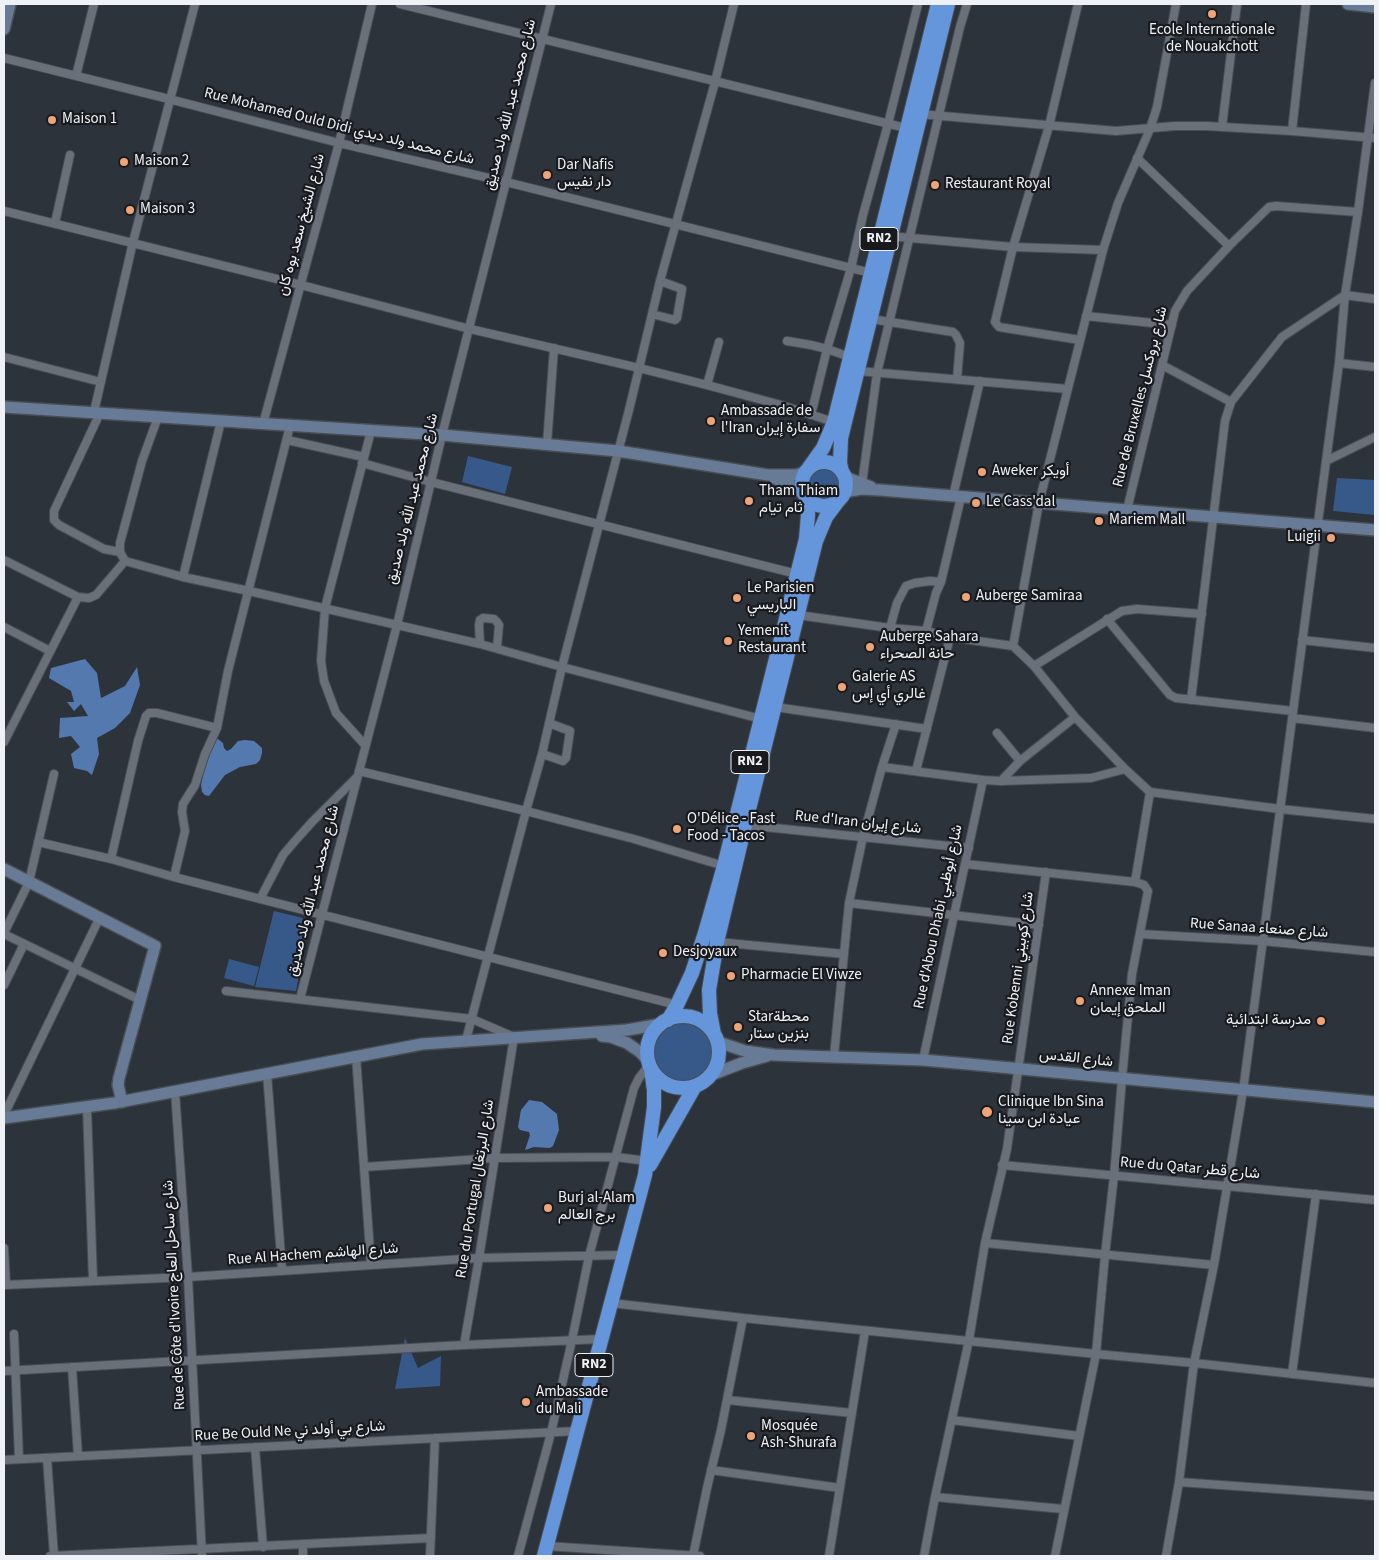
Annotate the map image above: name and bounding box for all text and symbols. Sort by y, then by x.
marker: Ecole Internationale de Nouakchott [1206,8,1218,20]
street label: شارع محمد عبد الله ولد صديق [481,18,541,192]
place label: Ecole Internationale de Nouakchott [1149,22,1275,57]
street label: Rue Mohamed Ould Didi شارع محمد ولد ديدي [202,85,476,169]
place label: Maison 1 [62,111,117,129]
marker: Maison 1 [46,114,58,126]
street label: شارع الشيخ سعد بوه كان [274,152,330,298]
place label: Maison 2 [134,153,189,171]
marker: Maison 2 [118,156,130,168]
place label: Dar Nafis دار نفيس [557,157,614,192]
marker: Dar Nafis دار نفيس [541,169,553,181]
place label: Restaurant Royal [945,176,1051,194]
marker: Restaurant Royal [929,179,941,191]
place label: Maison 3 [140,201,195,219]
marker: Maison 3 [124,204,136,216]
road number: RN2 [860,228,898,250]
street label: Rue de Bruxelles شارع بروكسل [1110,305,1172,489]
place label: Ambassade de l'Iran سفارة إيران [721,403,820,438]
street label: شارع محمد عبد الله ولد صديق [383,412,443,586]
marker: Ambassade de l'Iran سفارة إيران [705,415,717,427]
place label: Aweker أويكر [992,463,1069,481]
marker: Aweker أويكر [976,466,988,478]
place label: Tham Thiam ثام تيام [759,483,838,518]
place label: Le Cass'dal [986,494,1055,512]
marker: Tham Thiam ثام تيام [743,495,755,507]
marker: Le Cass'dal [970,497,982,509]
place label: Mariem Mall [1109,512,1185,530]
marker: Mariem Mall [1093,515,1105,527]
place label: Luigii [1287,529,1321,547]
marker: Luigii [1325,532,1337,544]
place label: Le Parisien الباريسي [747,580,814,615]
place label: Auberge Samiraa [976,588,1082,606]
marker: Auberge Samiraa [960,591,972,603]
marker: Le Parisien الباريسي [731,592,743,604]
place label: Yemenit Restaurant [738,623,806,658]
place label: Auberge Sahara حانة الصحراء [880,629,978,664]
marker: Yemenit Restaurant [722,635,734,647]
marker: Auberge Sahara حانة الصحراء [864,641,876,653]
place label: Galerie AS غالري أي إس [852,669,926,704]
marker: Galerie AS غالري أي إس [836,681,848,693]
road number: RN2 [731,750,769,774]
street label: شارع محمد عبد الله ولد صديق [284,804,344,978]
street label: Rue d'Iran شارع إيران [794,807,922,839]
place label: O'Délice - Fast Food - Tacos [687,811,775,846]
marker: O'Délice - Fast Food - Tacos [671,823,683,835]
street label: Rue d'Abou Dhabi شارع أبوظبي [911,823,967,1011]
street label: Rue Kobenni شارع كوبيني [999,891,1039,1045]
street label: Rue Sanaa شارع صنعاء [1189,915,1329,943]
place label: Desjoyaux [673,944,737,962]
marker: Desjoyaux [657,947,669,959]
place label: Pharmacie El Viwze [741,967,862,985]
marker: Pharmacie El Viwze [725,970,737,982]
place label: Annexe Iman الملحق إيمان [1090,983,1171,1018]
marker: Annexe Iman الملحق إيمان [1074,995,1086,1007]
place label: Starمحطة بنزين ستار [748,1009,809,1044]
place label: مدرسة ابتدائية [1226,1012,1311,1030]
marker: مدرسة ابتدائية [1315,1015,1327,1027]
marker: Starمحطة بنزين ستار [732,1021,744,1033]
street label: شارع القدس [1038,1046,1114,1072]
place label: Clinique Ibn Sina عيادة ابن سينا [998,1094,1104,1129]
street label: Rue du Portugal شارع البرتغال [453,1098,499,1280]
marker: Clinique Ibn Sina عيادة ابن سينا [980,1105,994,1119]
street label: Rue du Qatar شارع قطر [1119,1154,1261,1184]
street label: Rue de Côte d'Ivoire شارع ساحل العاج [160,1180,190,1410]
place label: Burj al-Alam برج العالم [558,1190,635,1225]
marker: Burj al-Alam برج العالم [542,1202,554,1214]
street label: Rue Al Hachem شارع الهاشم [227,1240,399,1270]
road number: RN2 [575,1354,613,1376]
place label: Ambassade du Mali [536,1384,608,1419]
marker: Ambassade du Mali [520,1396,532,1408]
street label: Rue Be Ould Ne شارع بي أولد ني [194,1418,386,1446]
place label: Mosquée Ash-Shurafa [761,1418,837,1453]
marker: Mosquée Ash-Shurafa [745,1430,757,1442]

